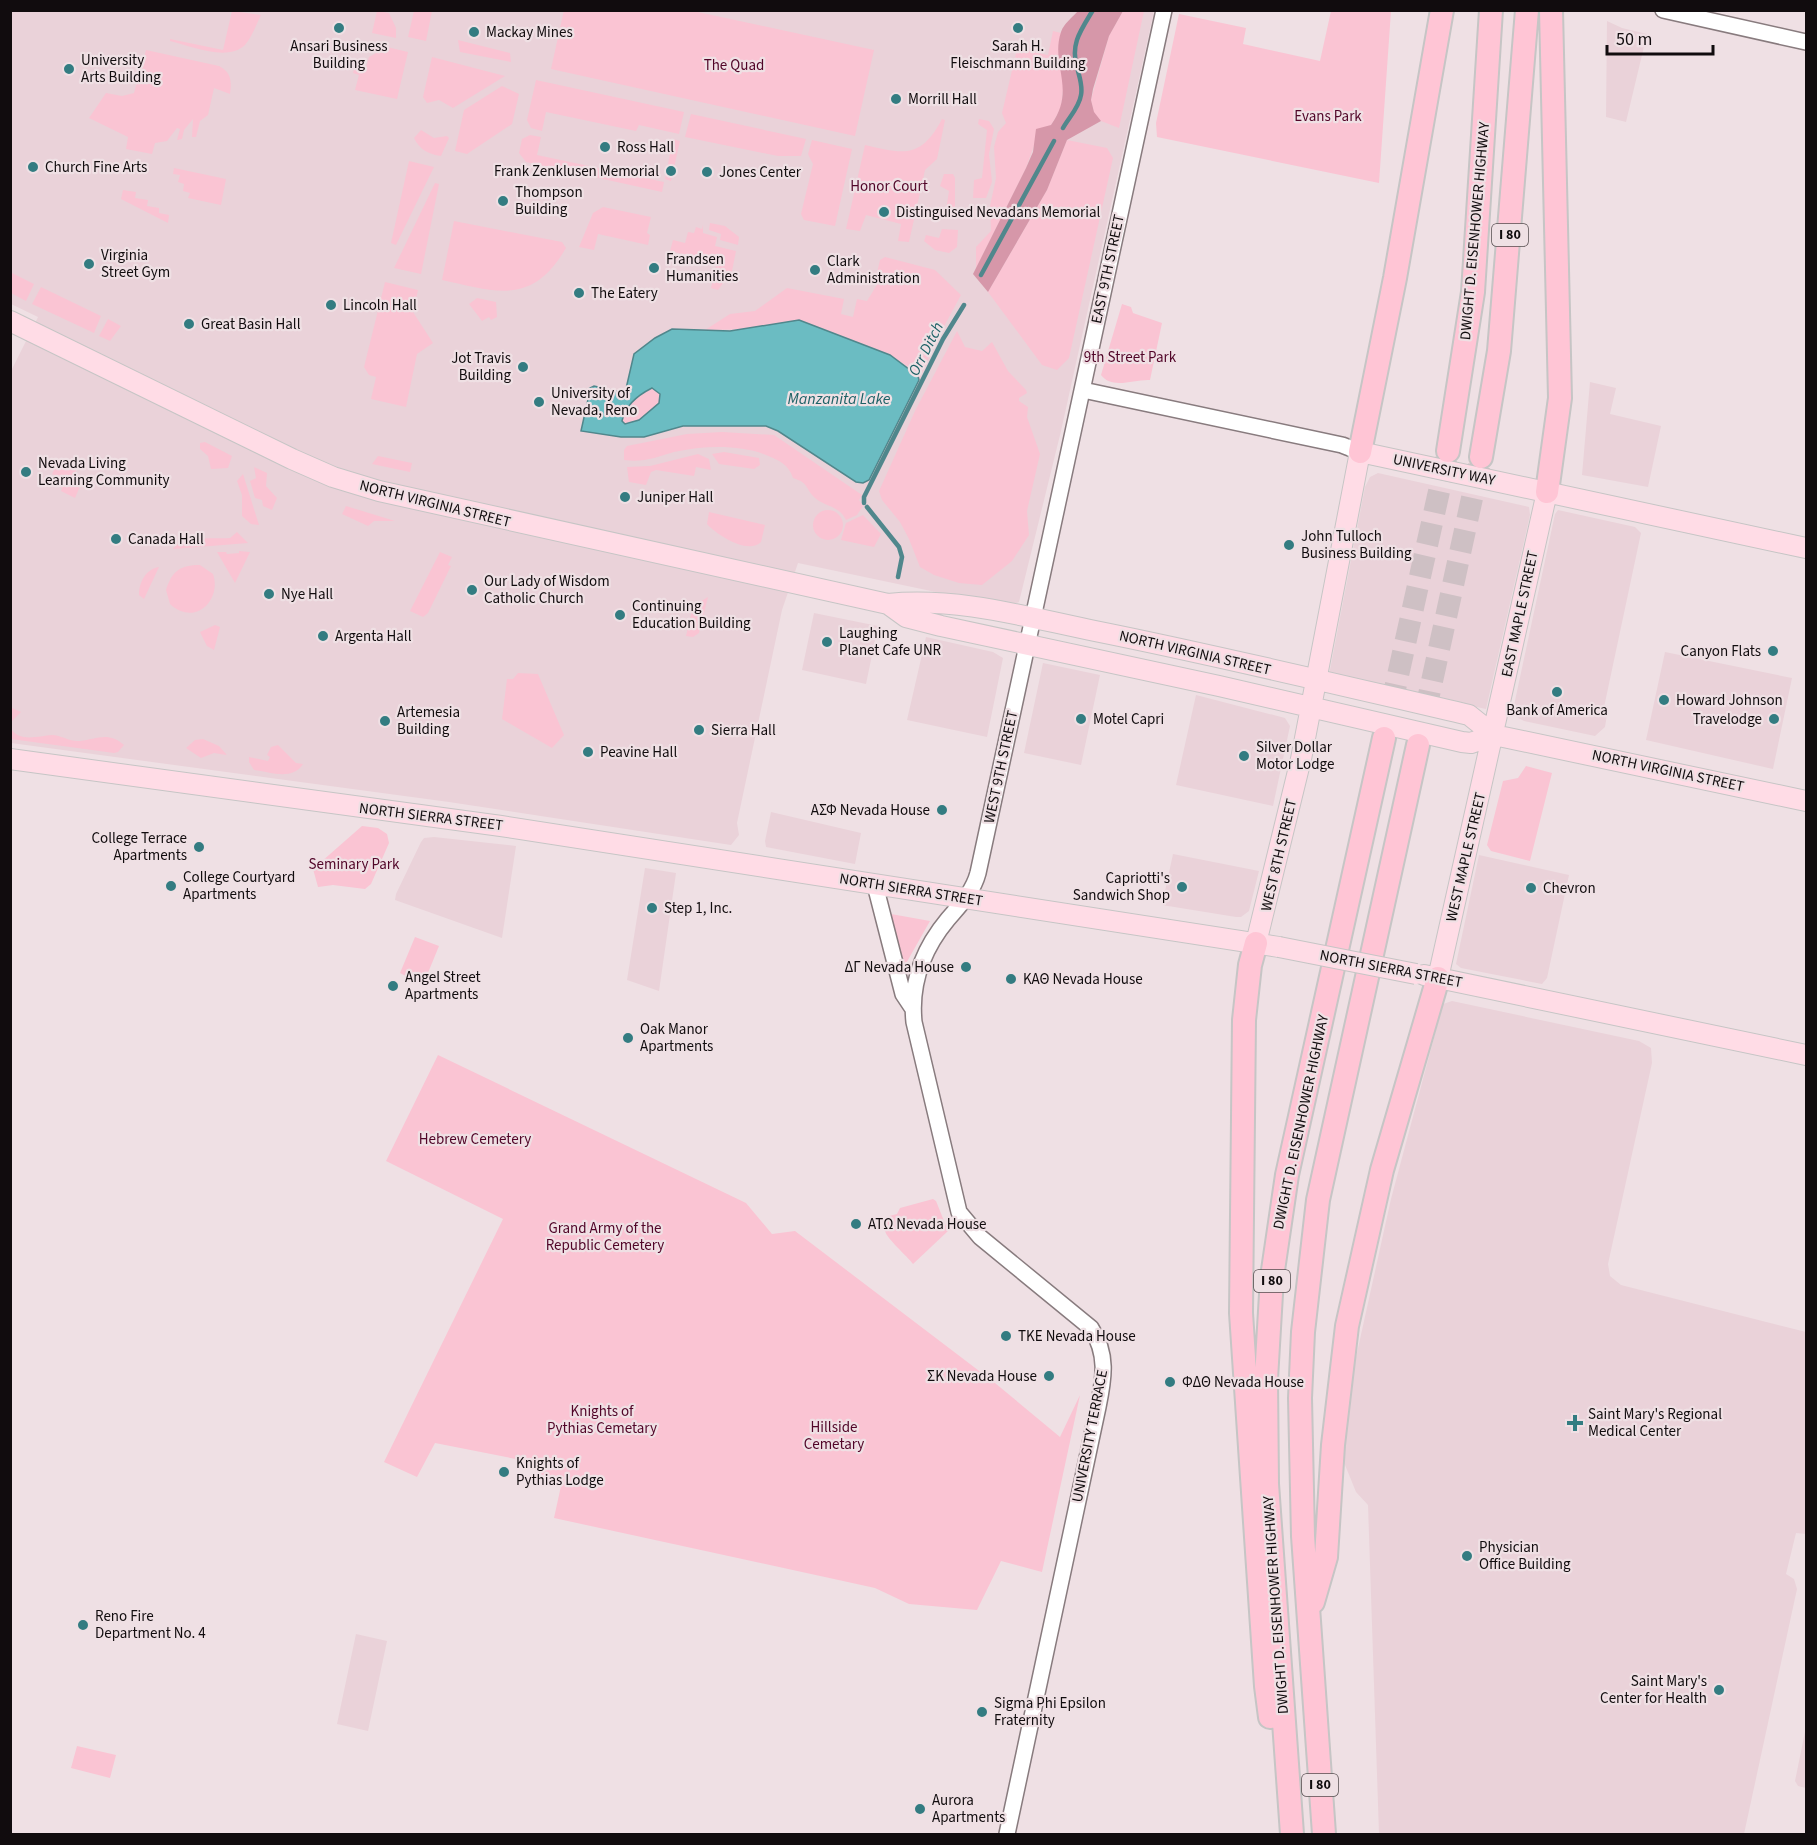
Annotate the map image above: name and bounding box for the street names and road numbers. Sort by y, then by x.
street label: DWIGHT D. EISENHOWER HIGHWAY [1455,120,1495,341]
street label: EAST 9TH STREET [1086,212,1130,326]
road number: I 80 [1492,224,1528,246]
street label: UNIVERSITY WAY [1391,449,1498,491]
street label: NORTH VIRGINIA STREET [357,475,513,533]
street label: EAST MAPLE STREET [1496,549,1544,679]
street label: NORTH VIRGINIA STREET [1117,625,1273,681]
street label: WEST 9TH STREET [979,709,1023,825]
street label: NORTH VIRGINIA STREET [1590,745,1746,797]
street label: WEST MAPLE STREET [1441,790,1491,924]
street label: WEST 8TH STREET [1256,797,1302,913]
street label: NORTH SIERRA STREET [358,798,504,836]
street label: NORTH SIERRA STREET [838,868,984,912]
street label: NORTH SIERRA STREET [1318,945,1464,993]
street label: DWIGHT D. EISENHOWER HIGHWAY [1268,1012,1334,1231]
road number: I 80 [1254,1270,1290,1292]
street label: UNIVERSITY TERRACE [1067,1368,1113,1504]
street label: DWIGHT D. EISENHOWER HIGHWAY [1258,1494,1294,1715]
road number: I 80 [1302,1774,1338,1796]

